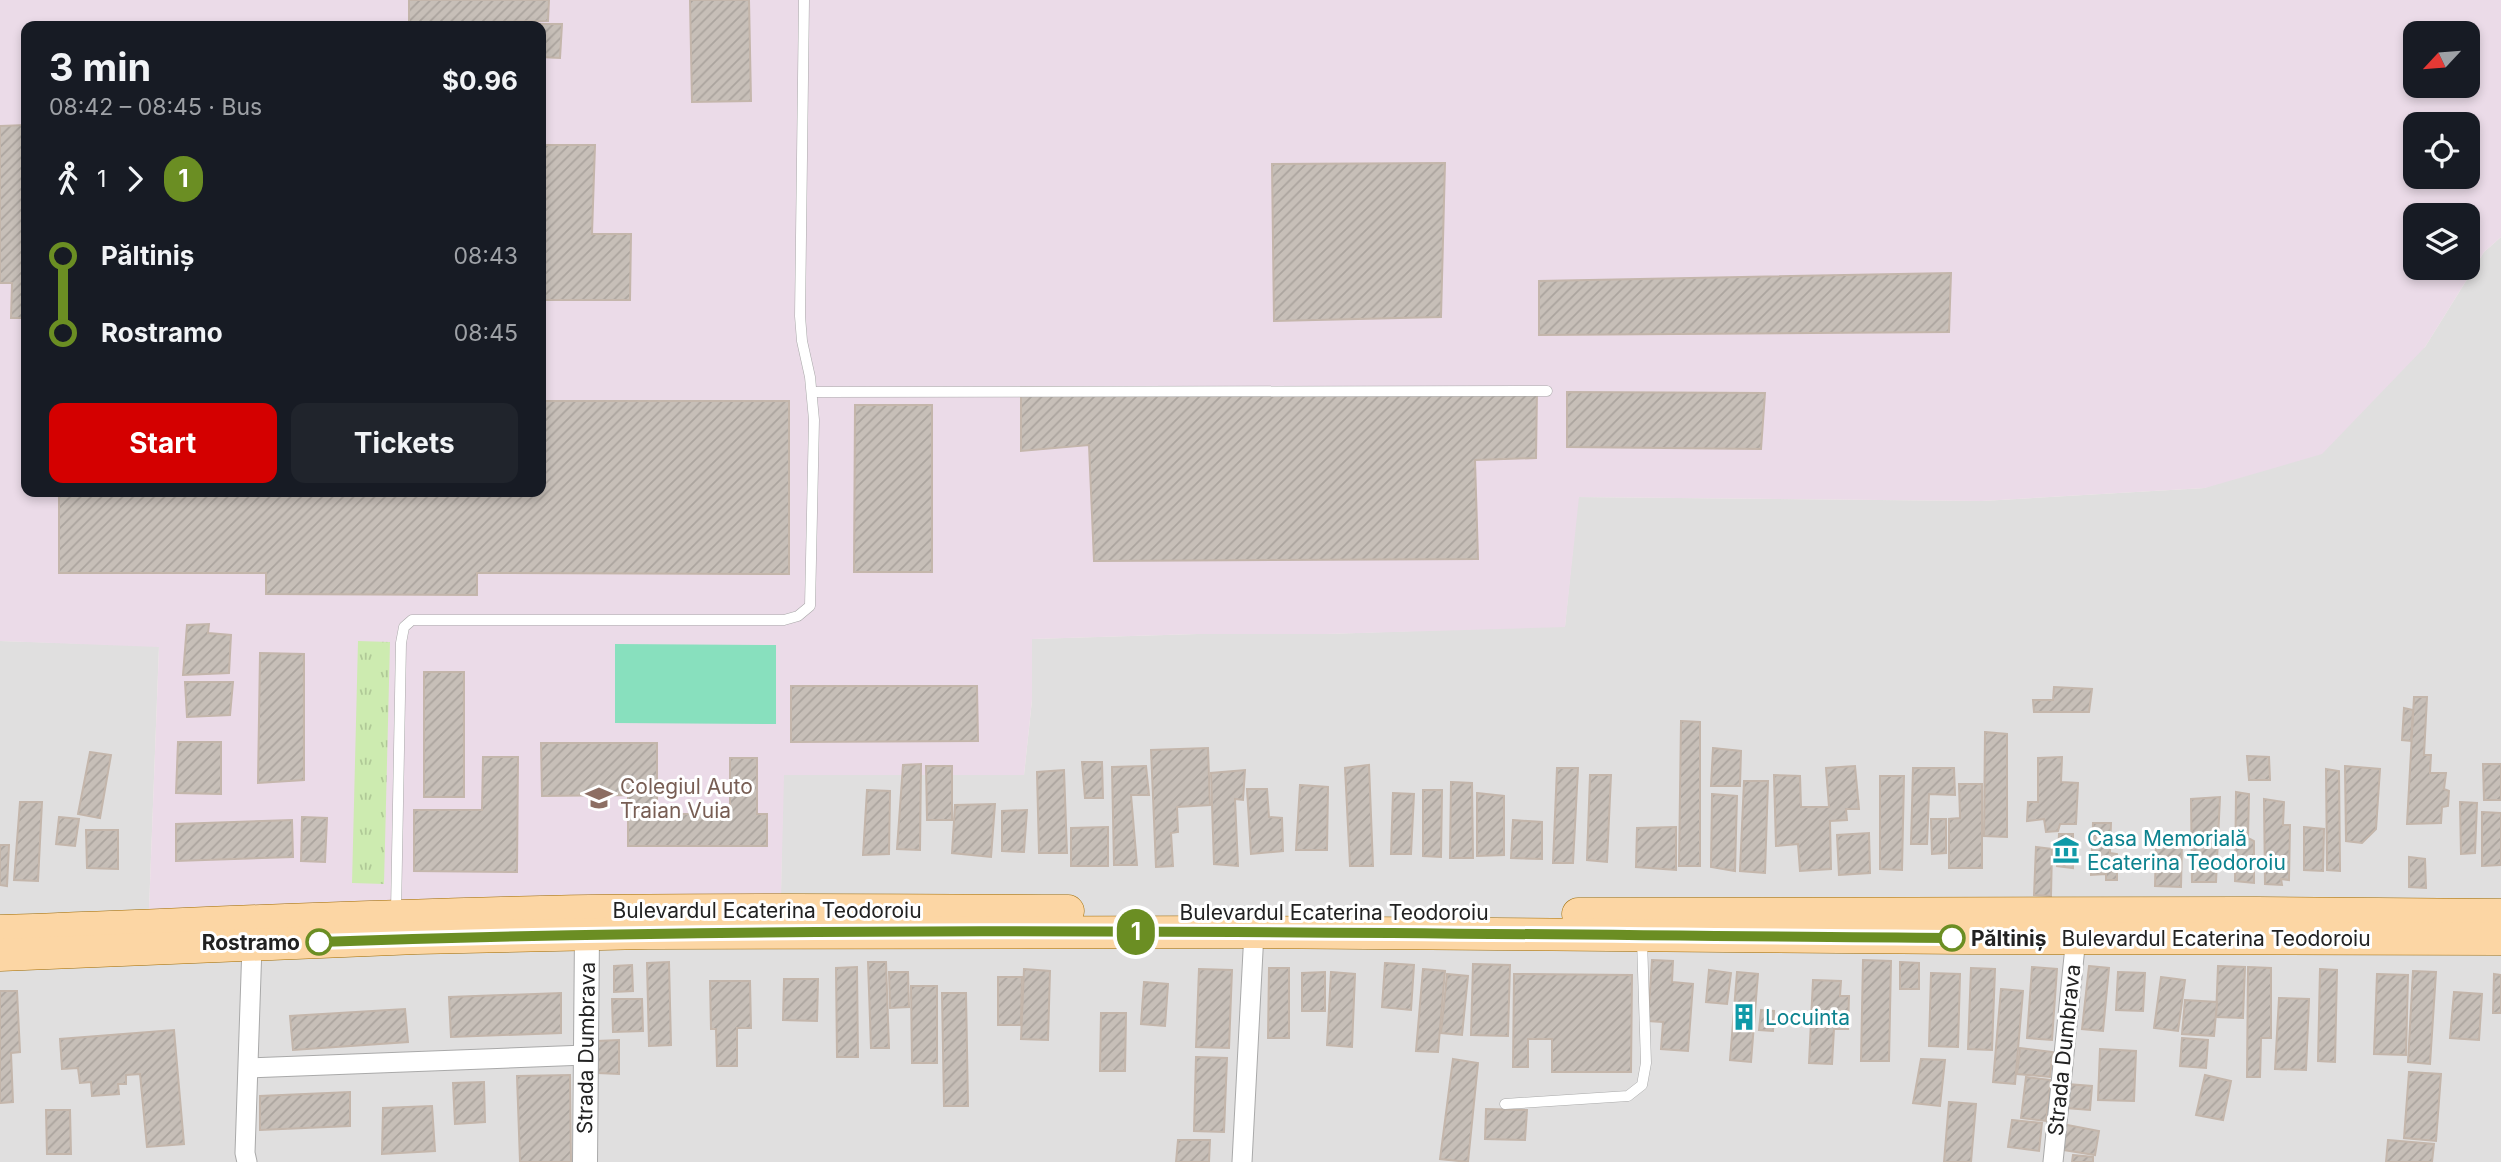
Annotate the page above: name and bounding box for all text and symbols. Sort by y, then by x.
north arrow [2403,21,2480,98]
map controls [2403,21,2480,280]
text: 3 min [49,44,151,90]
text: $0.96 [442,65,518,96]
text: 08:42 – 08:45 · Bus [49,93,262,121]
button: locate [2403,112,2480,189]
icon: walk [49,160,87,198]
icon: forward [116,160,154,198]
text: 1 [178,164,189,193]
text: 1 [97,165,106,193]
button: layers [2403,203,2480,280]
text: Păltiniș [101,240,194,271]
text: 08:43 [454,242,518,270]
text: Rostramo [101,317,223,348]
text: 08:45 [454,319,518,347]
button: Start [49,403,277,483]
button: Tickets [291,403,518,483]
place label: Colegiul Auto Traian Vuia [620,774,753,823]
school or university icon: Colegiul Auto Traian Vuia [584,783,614,813]
place label: Casa Memorială Ecaterina Teodoroiu [2087,826,2286,875]
museum icon: Casa Memorială Ecaterina Teodoroiu [2051,835,2081,865]
street label: Bulevardul Ecaterina Teodoroiu [612,898,922,923]
street label: Bulevardul Ecaterina Teodoroiu [1179,900,1489,925]
line badge: 1 [1113,909,1159,955]
text: 1 [1131,917,1141,946]
marker: Păltiniș [1939,925,1965,951]
place label: Păltiniș [1971,926,2046,951]
street label: Bulevardul Ecaterina Teodoroiu [2061,926,2371,951]
marker: Rostramo [306,929,332,955]
place label: Rostramo [202,930,300,955]
street label: Strada Dumbrava [572,962,600,1134]
street label: Strada Dumbrava [2043,963,2085,1137]
building icon: Locuinta [1729,1002,1759,1032]
place label: Locuinta [1765,1005,1850,1030]

